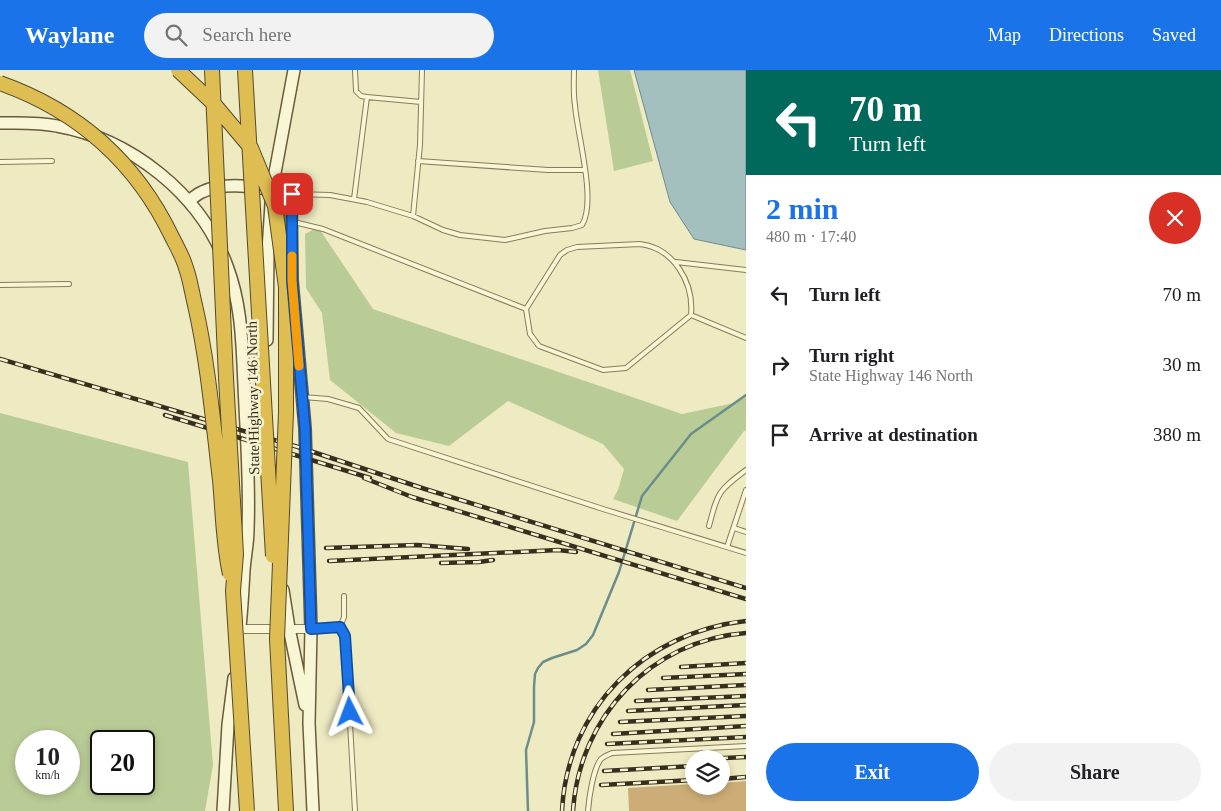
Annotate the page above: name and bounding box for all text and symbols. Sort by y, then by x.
search box [144,13,494,58]
icon: search [162,21,190,49]
text: Waylane [25,22,114,48]
text: Search here [202,24,291,45]
text: Map [988,25,1021,45]
text: Directions [1049,25,1124,45]
text: Saved [1152,25,1196,45]
icon: left [766,90,831,155]
text: 70 m [849,90,922,129]
text: Turn left [849,131,926,156]
pin [271,173,313,215]
icon: arrive [278,180,306,208]
text: 2 min [766,192,839,225]
button: close [1149,192,1201,244]
text: 480 m · 17:40 [766,228,856,245]
icon: left [766,281,794,309]
text: Turn left [809,284,881,305]
text: 70 m [1162,284,1201,305]
street label: State Highway 146 North [244,321,262,475]
text: Turn right [809,345,894,366]
icon: right [766,351,794,379]
text: 30 m [1162,354,1201,375]
text: State Highway 146 North [809,367,973,384]
icon: arrive [766,421,794,449]
text: Arrive at destination [809,424,978,445]
text: 380 m [1153,424,1201,445]
position arrow [323,685,375,737]
speed limit sign: 20 [90,730,155,795]
text: 10 [35,743,60,770]
button: Exit [766,743,979,801]
button: Share [989,743,1201,801]
map controls [685,750,730,795]
button: layers [685,750,730,795]
text: km/h [35,768,60,782]

